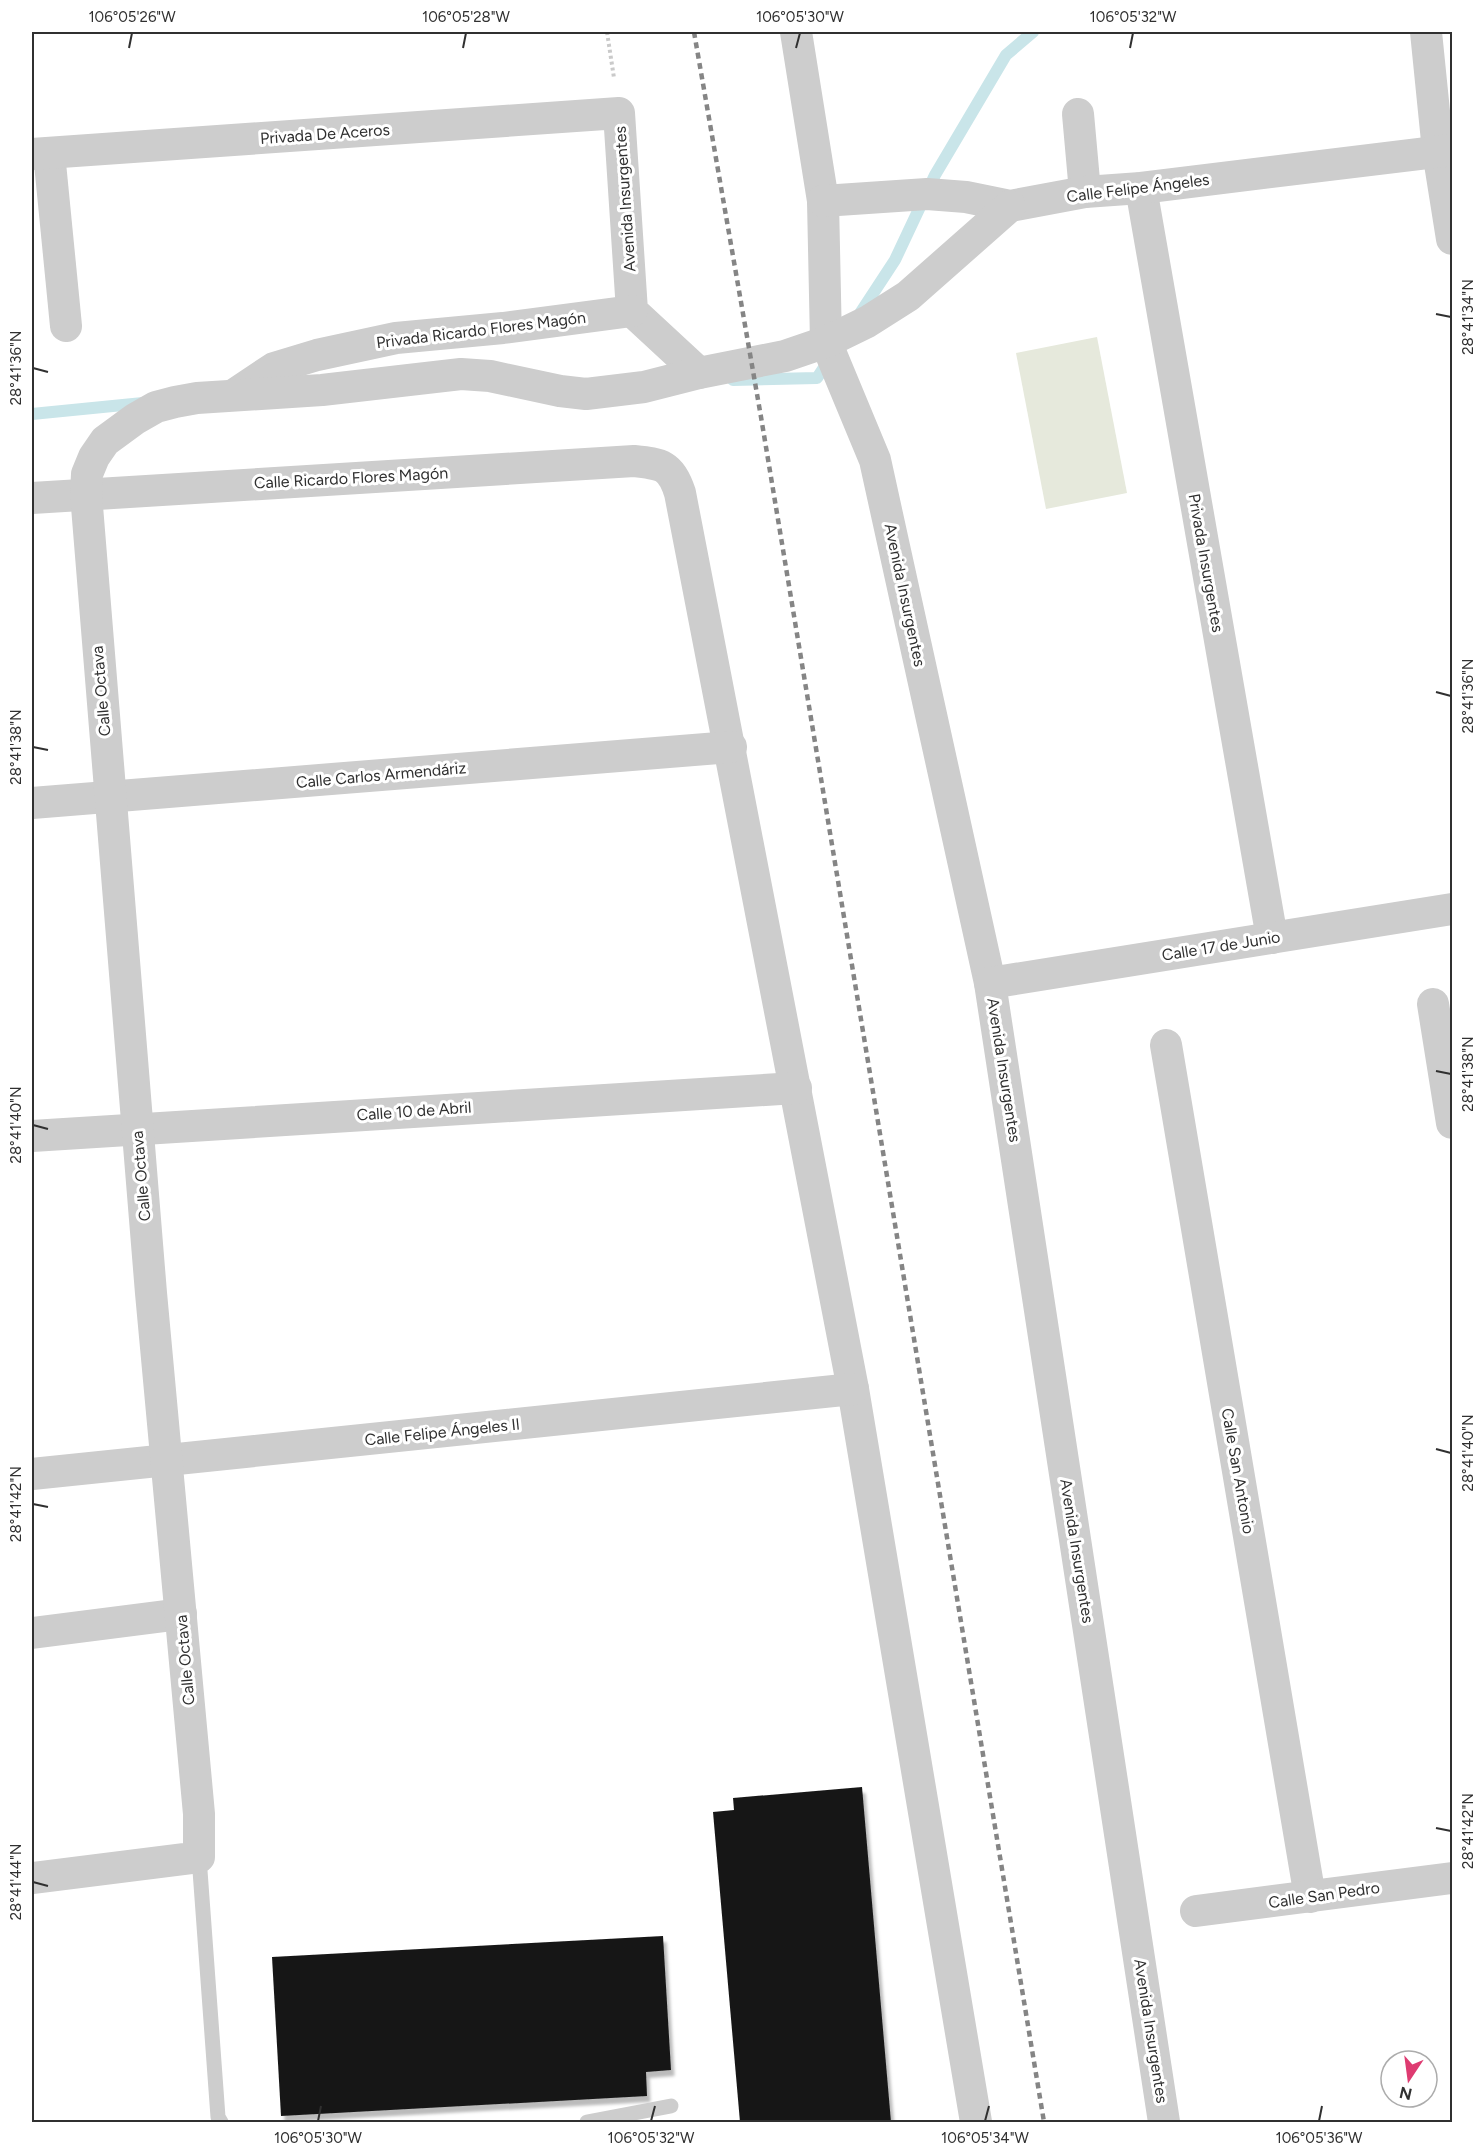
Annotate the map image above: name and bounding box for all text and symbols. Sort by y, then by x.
text: 106°05'26"W [88,8,176,26]
text: 106°05'28"W [422,8,511,26]
text: 106°05'30"W [756,8,845,26]
text: 106°05'32"W [1090,8,1177,26]
street label: Privada De Aceros [259,120,391,148]
street label: Avenida Insurgentes [610,126,640,272]
street label: Calle Felipe Ángeles [1066,170,1210,206]
text: 28°41'34"N [1459,279,1477,355]
street label: Privada Ricardo Flores Magón [375,308,587,352]
text: 28°41'36"N [7,331,25,405]
street label: Calle Ricardo Flores Magón [253,463,449,493]
street label: Privada Insurgentes [1184,492,1228,634]
street label: Avenida Insurgentes [881,522,929,668]
street label: Calle Octava [88,645,114,737]
text: 28°41'36"N [1459,659,1477,733]
text: 28°41'38"N [7,709,25,785]
street label: Calle Carlos Armendáriz [295,758,467,792]
street label: Calle 17 de Junio [1160,927,1282,965]
street label: Avenida Insurgentes [983,996,1025,1144]
text: 28°41'38"N [1459,1036,1477,1112]
text: 28°41'40"N [7,1087,25,1163]
street label: Calle 10 de Abril [356,1098,472,1124]
street label: Calle Octava [128,1130,154,1222]
street label: Calle San Antonio [1218,1407,1258,1535]
street label: Calle Felipe Ángeles Il [364,1414,520,1450]
text: 28°41'40"N [1459,1415,1477,1491]
text: 28°41'42"N [7,1466,25,1542]
street label: Avenida Insurgentes [1056,1477,1098,1625]
street label: Calle Octava [172,1614,198,1706]
text: 28°41'42"N [1459,1793,1477,1869]
text: 28°41'44"N [7,1844,25,1920]
street label: Calle San Pedro [1267,1878,1381,1912]
street label: Avenida Insurgentes [1130,1957,1172,2105]
north arrow [1379,2049,1439,2109]
text: N [1398,2082,1414,2104]
text: 106°05'30"W [274,2129,363,2147]
text: 106°05'32"W [608,2129,695,2147]
text: 106°05'34"W [941,2129,1029,2147]
text: 106°05'36"W [1276,2129,1363,2147]

